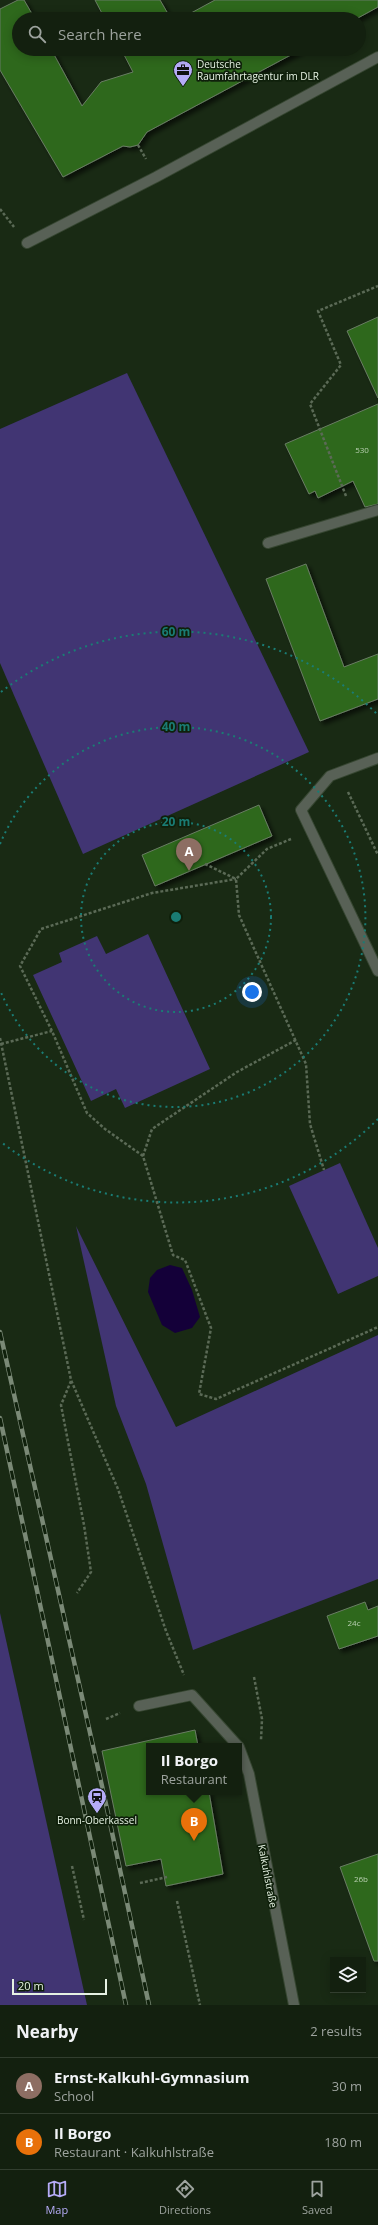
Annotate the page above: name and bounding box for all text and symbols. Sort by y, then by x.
search box [12,12,366,56]
icon: search [26,23,48,45]
text: Search here [58,24,142,44]
place label: Deutsche Raumfahrtagentur im DLR [197,57,319,83]
office icon: Deutsche Raumfahrtagentur im DLR [172,59,194,87]
house number: 530 [355,444,369,455]
text: 60 m [162,623,190,640]
text: 40 m [162,718,190,735]
text: 20 m [162,813,190,830]
pin: A [176,838,202,871]
centre of rings [169,910,183,924]
your location [242,982,262,1002]
house number: 24c [348,1617,361,1628]
popup [146,1743,242,1795]
text: Il Borgo [161,1750,218,1770]
text: Restaurant [161,1770,227,1788]
station icon: Bonn-Oberkassel [86,1786,108,1814]
pin: B [181,1808,207,1841]
place label: Bonn-Oberkassel [57,1813,137,1827]
street label: Kalkuhlstraße [255,1843,281,1909]
house number: 26b [354,1873,368,1884]
map controls [330,1957,366,1993]
button: layers [330,1957,366,1993]
scale bar [12,1977,107,1996]
text: 20 m [18,1978,44,1993]
text: Nearby [16,2020,78,2043]
text: 2 results [310,2022,362,2040]
text: Ernst-Kalkuhl-Gymnasium [54,2067,250,2087]
text: A [25,2077,33,2095]
text: 30 m [332,2077,362,2095]
text: School [54,2087,94,2105]
text: Il Borgo [54,2123,111,2143]
text: B [25,2133,33,2151]
text: 180 m [324,2133,362,2151]
text: Restaurant · Kalkuhlstraße [54,2143,214,2161]
tab: Map [45,2178,68,2217]
tab: Directions [159,2178,211,2217]
tab: Saved [302,2178,333,2217]

